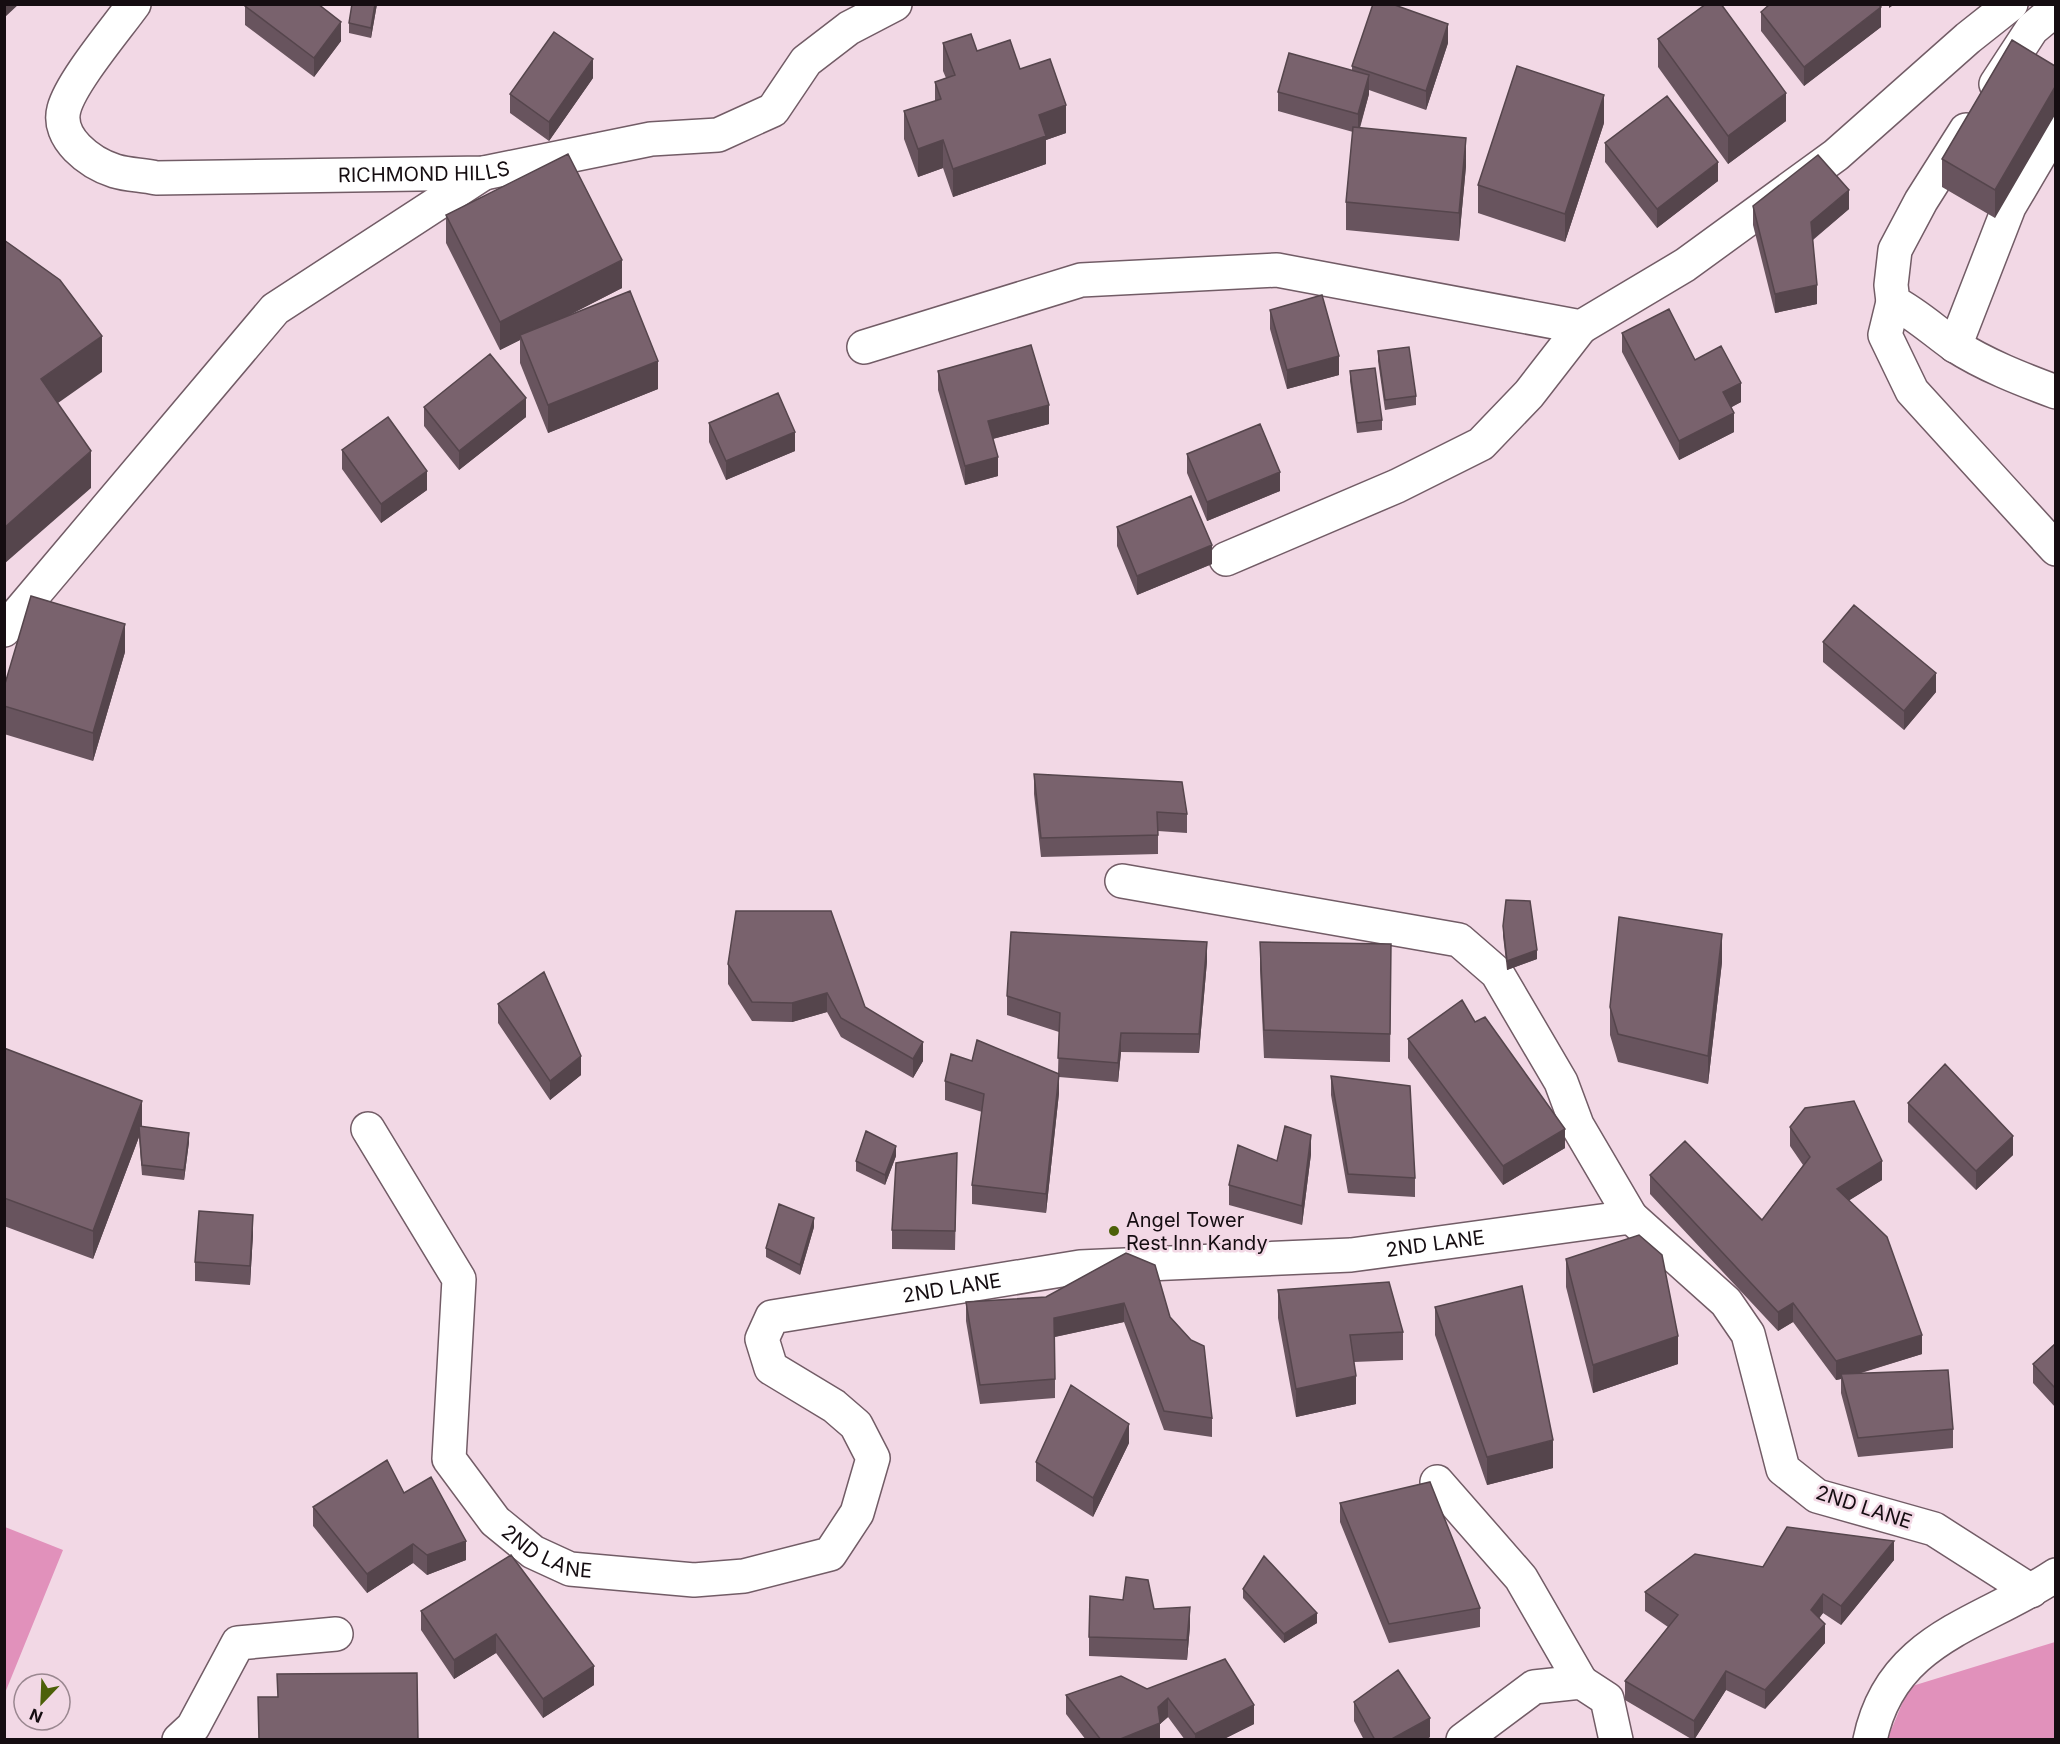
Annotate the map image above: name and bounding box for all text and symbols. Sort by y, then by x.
street label: RICHMOND HILLS [338,156,512,187]
place label: Angel Tower Rest Inn Kandy [1126,1208,1268,1255]
marker: Angel Tower Rest Inn Kandy [1107,1224,1121,1238]
street label: 2ND LANE [1384,1225,1486,1262]
street label: 2ND LANE [901,1268,1003,1308]
street label: 2ND LANE [1813,1480,1915,1534]
street label: 2ND LANE [497,1519,593,1583]
north arrow [12,1672,72,1732]
text: N [27,1704,46,1727]

